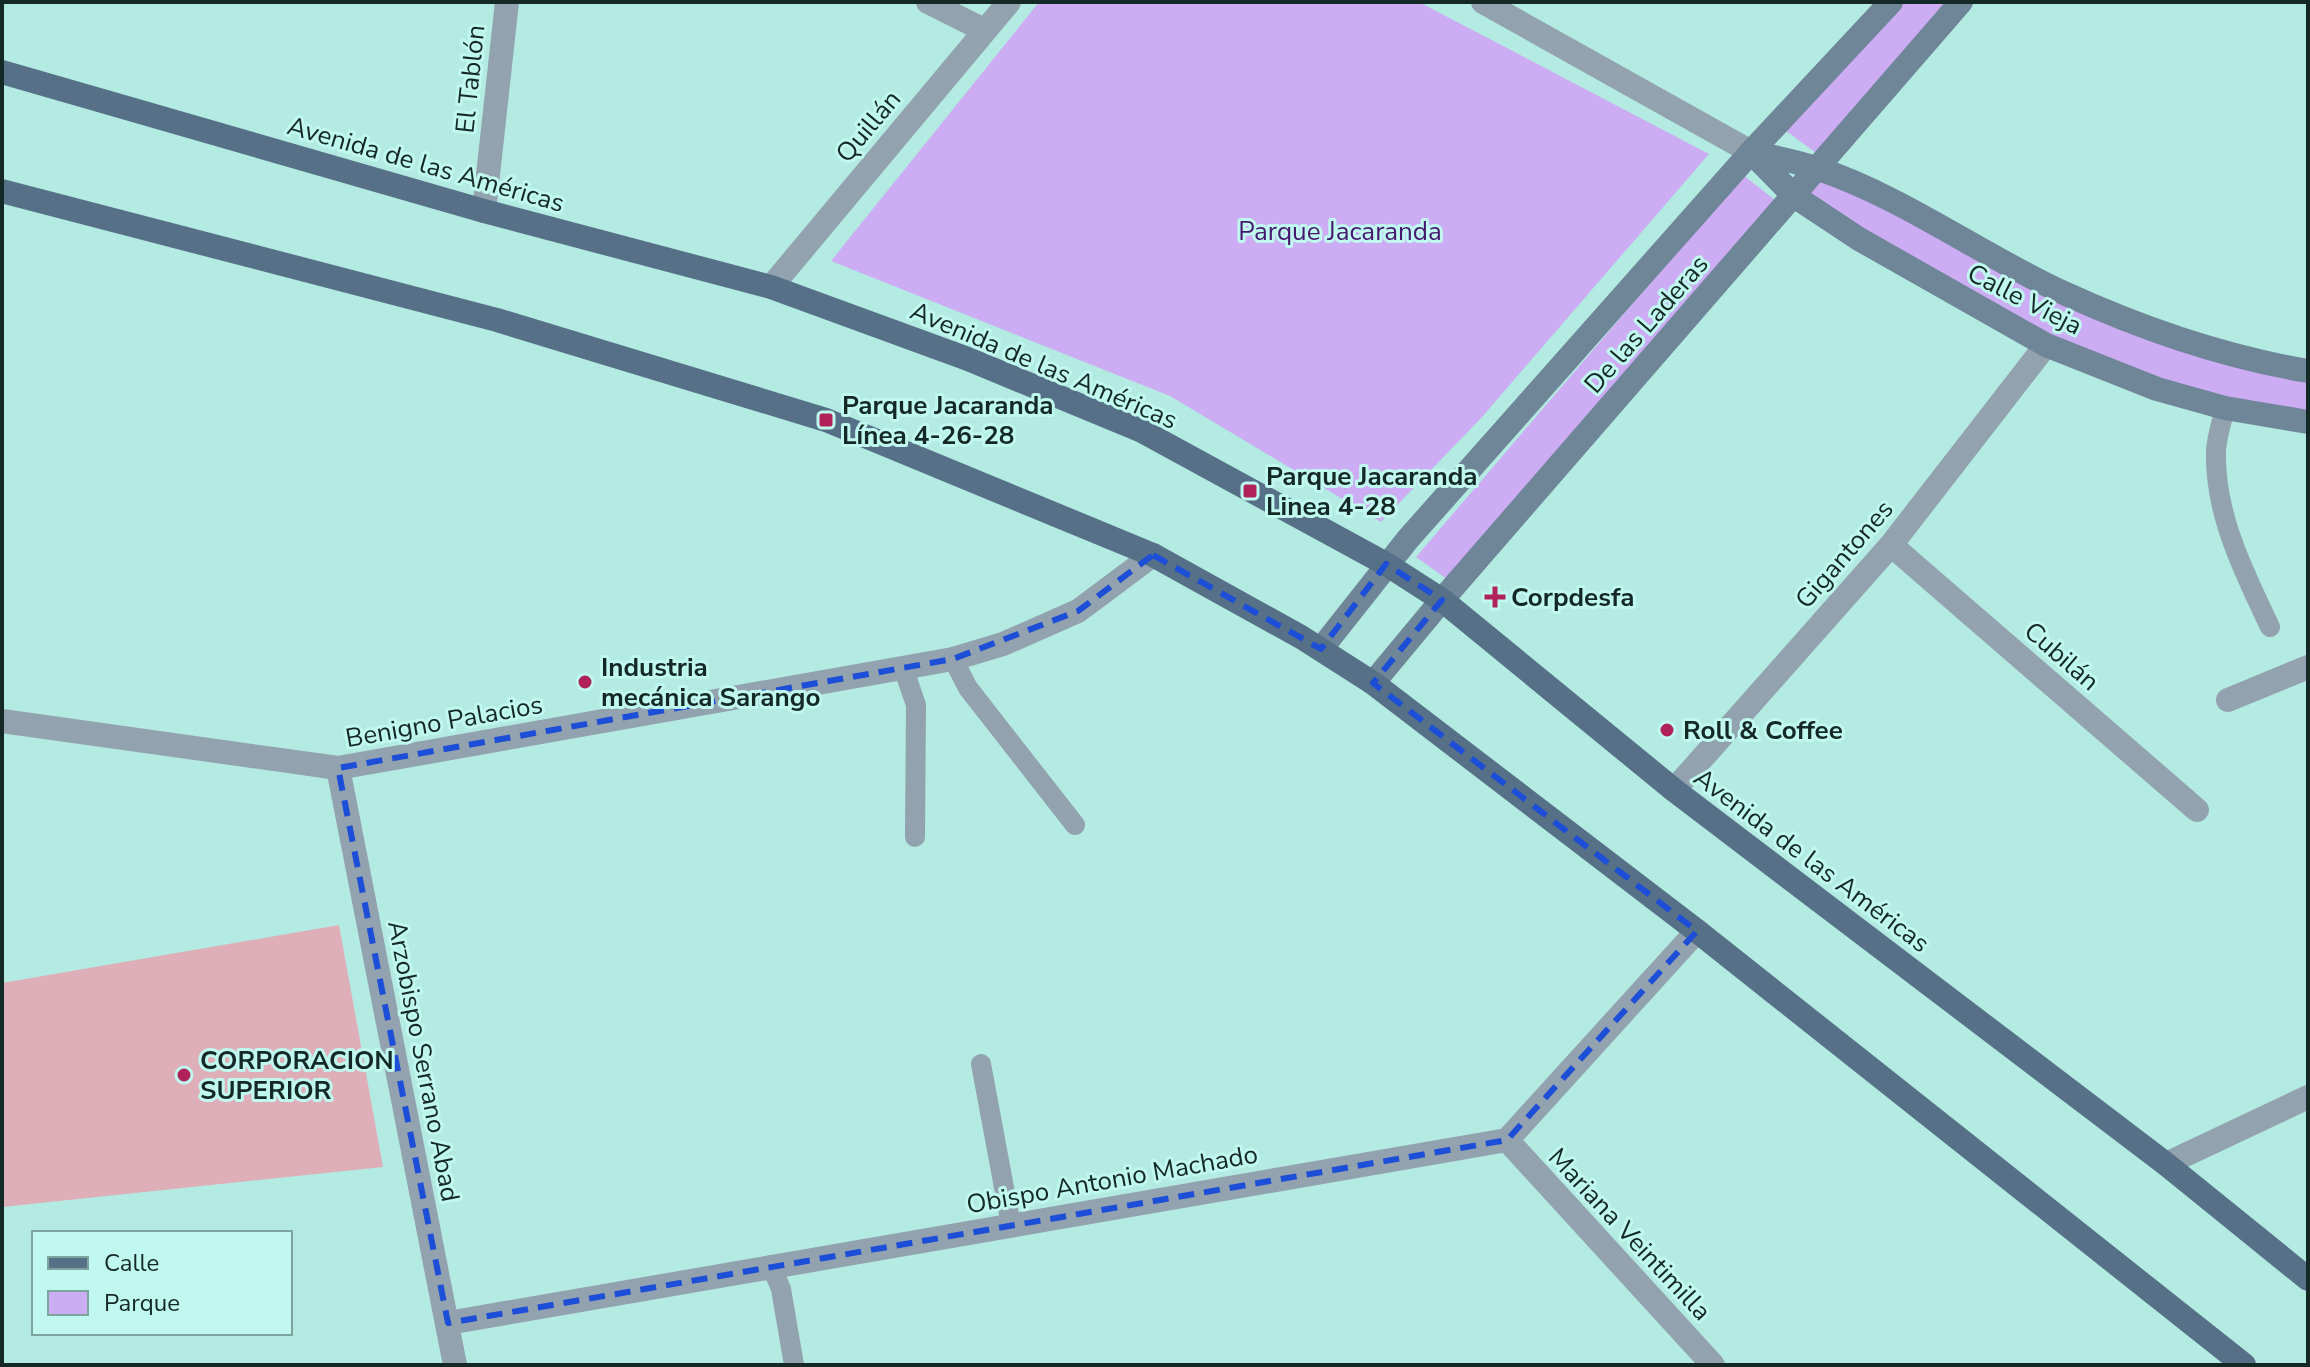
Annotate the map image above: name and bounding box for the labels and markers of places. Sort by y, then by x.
place label: Parque Jacaranda Línea 4-26-28 [842,388,1054,453]
marker: Parque Jacaranda Línea 4-26-28 [817,411,835,429]
place label: Parque Jacaranda Linea 4-28 [1266,459,1478,524]
marker: Parque Jacaranda Linea 4-28 [1241,482,1259,500]
place label: Corpdesfa [1511,580,1634,615]
marker: Corpdesfa [1486,588,1504,606]
place label: Industria mecánica Sarango [601,650,820,715]
marker: Industria mecánica Sarango [576,673,594,691]
place label: Roll & Coffee [1683,713,1843,748]
marker: Roll & Coffee [1658,721,1676,739]
place label: CORPORACION SUPERIOR [200,1043,394,1108]
marker: CORPORACION SUPERIOR [175,1066,193,1084]

